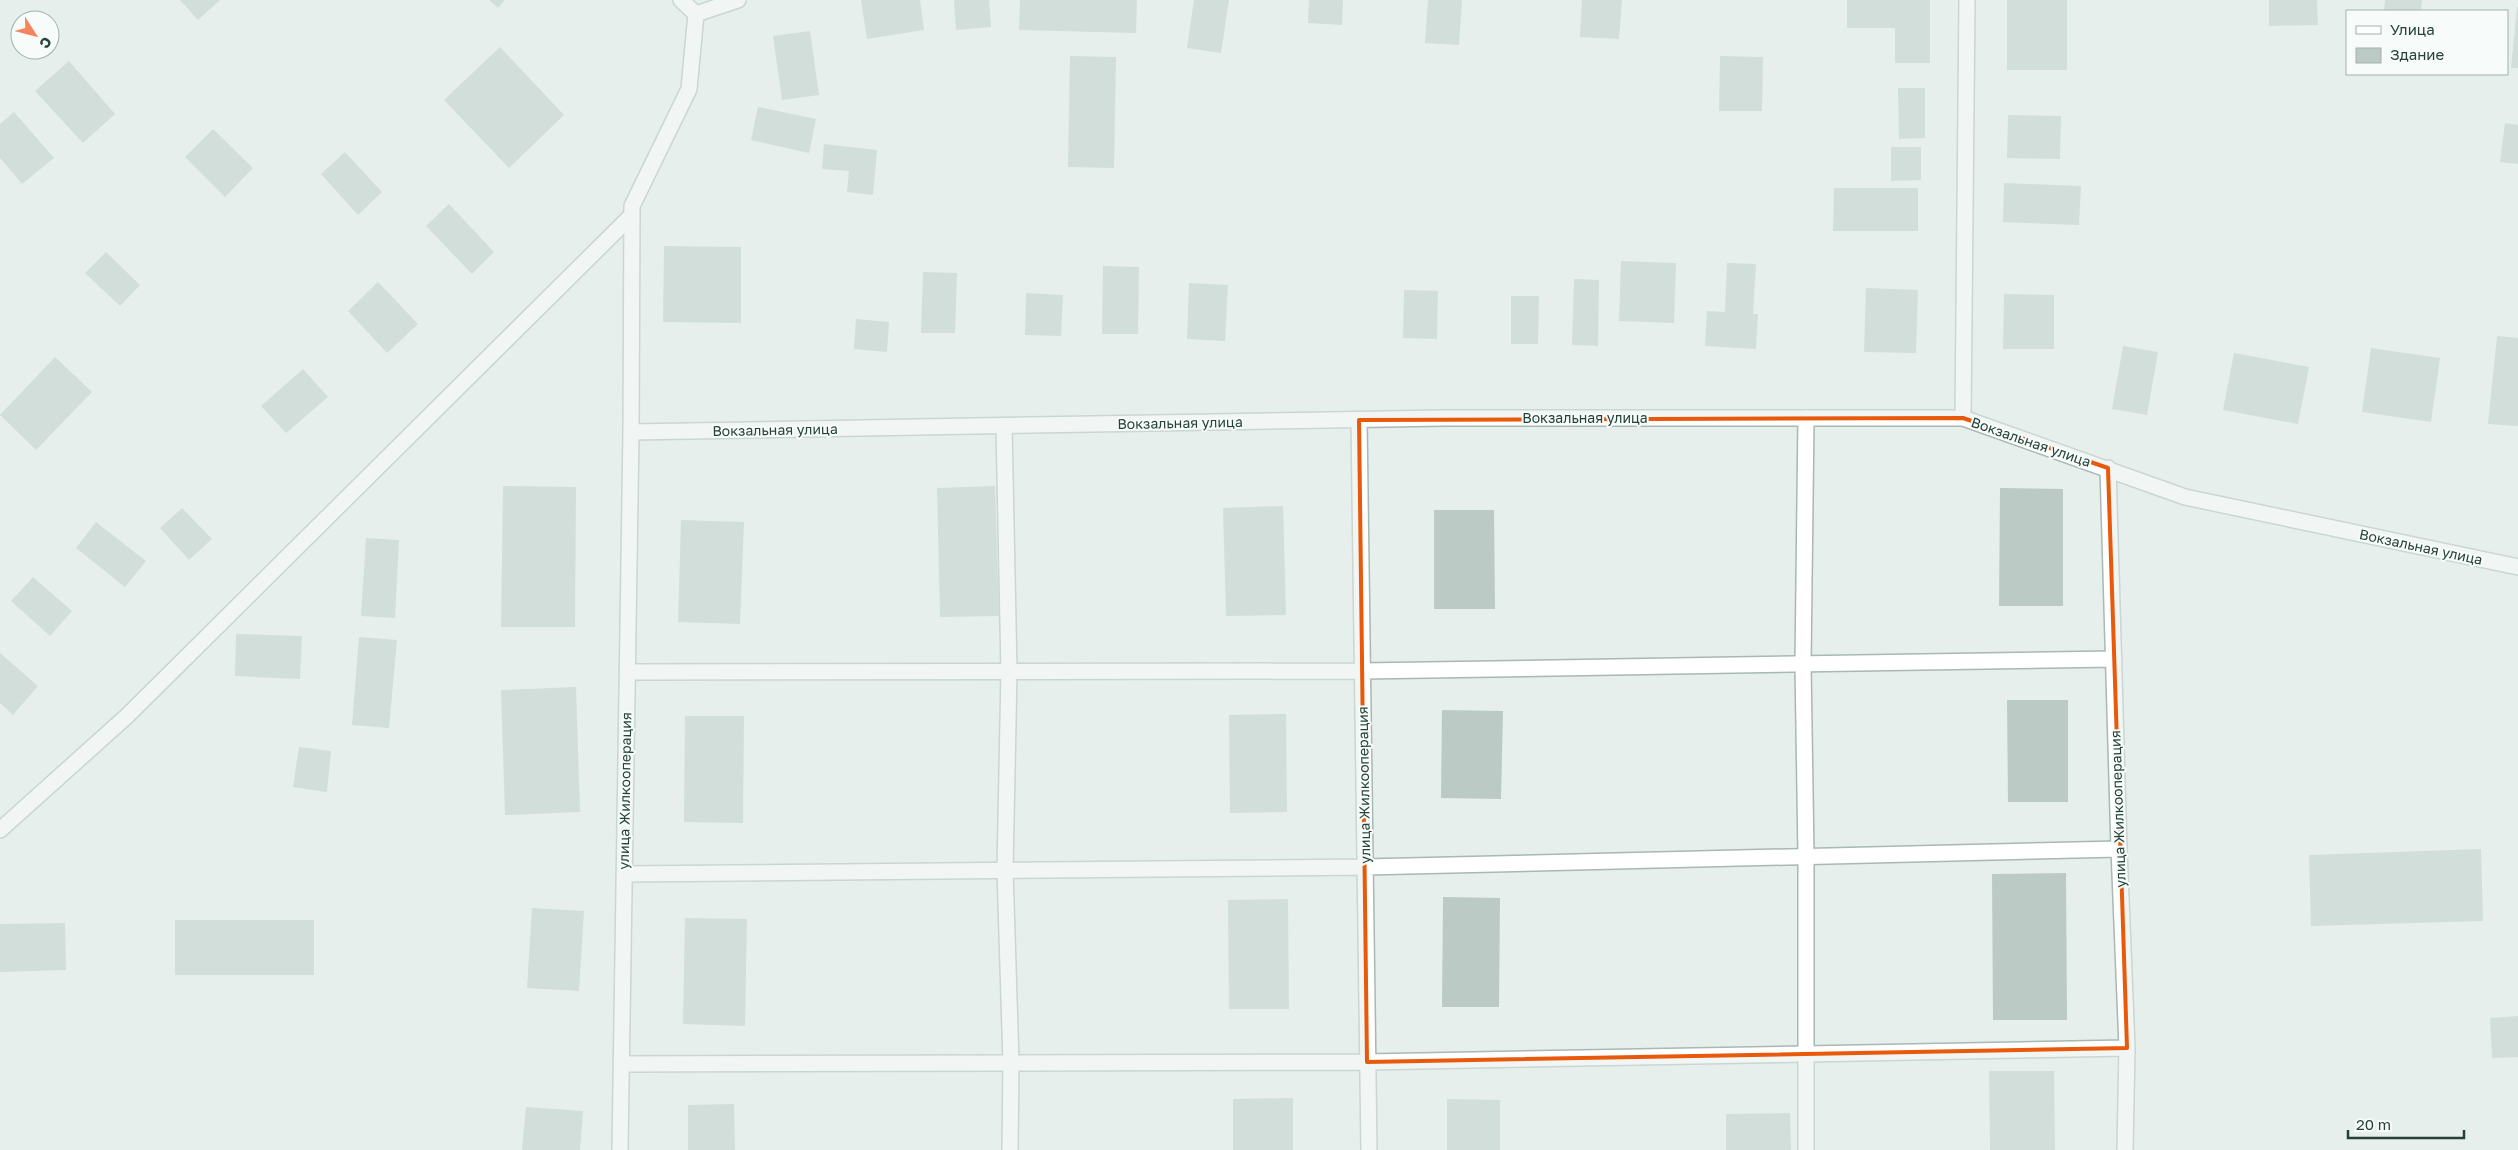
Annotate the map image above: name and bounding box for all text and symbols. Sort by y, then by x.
north arrow [10,10,60,60]
legend [2346,10,2508,75]
text: Улица [2390,20,2435,38]
text: С [36,34,56,52]
text: Здание [2390,45,2444,63]
street label: Вокзальная улица [1522,409,1648,426]
street label: Вокзальная улица [1117,413,1243,432]
street label: Вокзальная улица [1969,413,2093,470]
street label: Вокзальная улица [712,420,838,439]
street label: Вокзальная улица [2358,525,2484,568]
street label: улица Жилкооперация [1354,706,1373,864]
street label: улица Жилкооперация [615,712,634,870]
street label: улица Жилкооперация [2106,730,2129,888]
scale bar [2348,1108,2464,1140]
text: 20 m [2356,1115,2391,1133]

